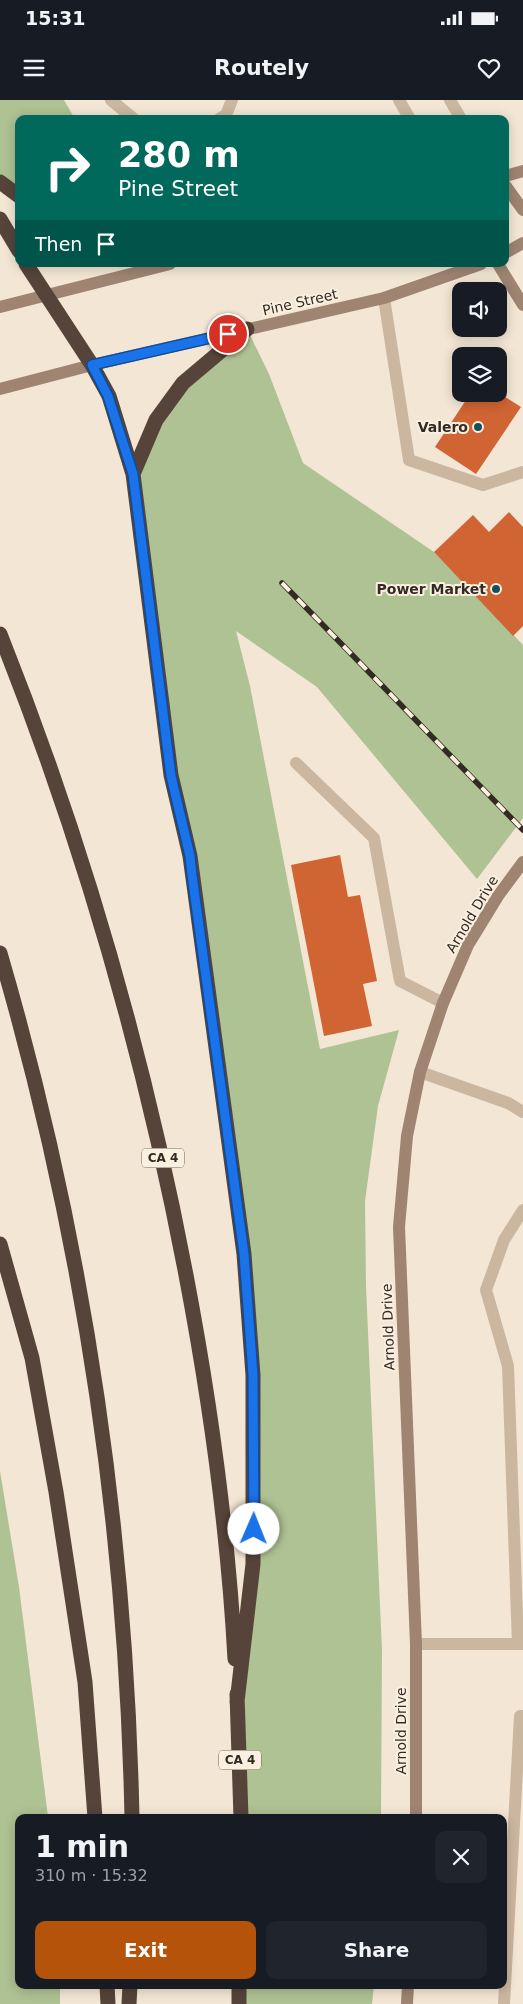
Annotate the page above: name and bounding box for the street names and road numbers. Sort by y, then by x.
street label: Pine Street [261,285,340,318]
street label: Arnold Drive [443,873,501,955]
road number: CA 4 [142,1148,184,1168]
street label: Arnold Drive [378,1283,398,1371]
street label: Arnold Drive [393,1687,409,1775]
road number: CA 4 [219,1750,261,1770]

